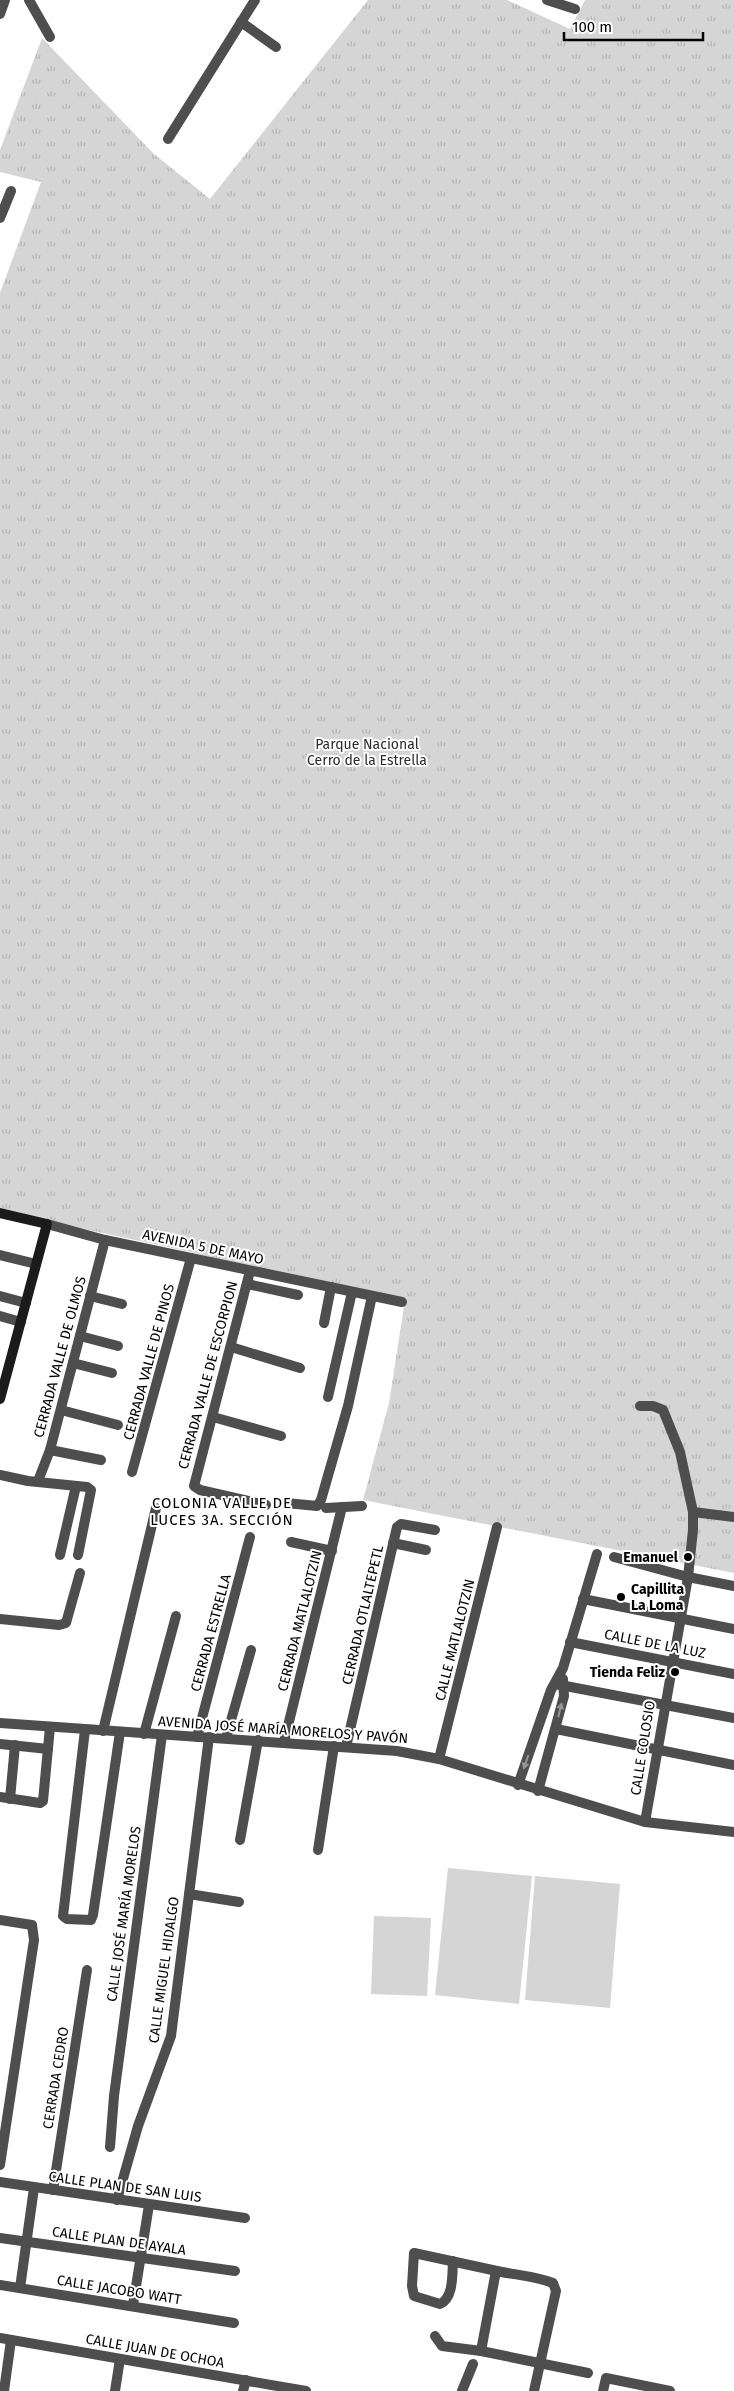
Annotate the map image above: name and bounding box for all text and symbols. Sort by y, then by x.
scale bar [564,10,703,42]
text: 100 m [572,18,612,36]
park label: Parque Nacional Cerro de la Estrella [307,736,427,769]
street label: AVENIDA 5 DE MAYO [141,1226,265,1268]
street label: CERRADA VALLE DE OLMOS [30,1274,90,1440]
street label: CERRADA VALLE DE ESCORPION [175,1279,241,1471]
street label: CERRADA VALLE DE PINOS [120,1282,178,1442]
district label: COLONIA VALLE DE LUCES 3A. SECCIÓN [150,1494,294,1529]
street label: CERRADA OTLALTEPETL [339,1544,387,1686]
street label: CERRADA MATLALOTZIN [274,1549,326,1693]
place label: Emanuel [623,1549,679,1566]
marker: Emanuel [682,1551,694,1563]
street label: CERRADA ESTRELLA [187,1572,235,1694]
street label: CALLE MATLALOTZIN [432,1577,478,1703]
place label: Capillita La Loma [631,1581,684,1614]
marker: Capillita La Loma [615,1591,627,1603]
street label: CALLE DE LA LUZ [603,1626,707,1662]
place label: Tienda Feliz [590,1664,666,1681]
marker: Tienda Feliz [669,1666,681,1678]
street label: CALLE COLOSIO [627,1699,659,1797]
one-way arrow [556,1703,564,1718]
street label: AVENIDA JOSÉ MARÍA MORELOS Y PAVÓN [157,1712,409,1747]
one-way arrow [522,1755,530,1770]
street label: CALLE JOSÉ MARÍA MORELOS [102,1825,145,2003]
street label: CALLE MIGUEL HIDALGO [145,1896,183,2044]
street label: CERRADA CEDRO [40,2026,72,2130]
street label: CALLE PLAN DE SAN LUIS [47,2168,203,2206]
street label: CALLE PLAN DE AYALA [51,2223,187,2259]
street label: CALLE JACOBO WATT [56,2272,183,2308]
street label: CALLE JUAN DE OCHOA [84,2330,226,2372]

